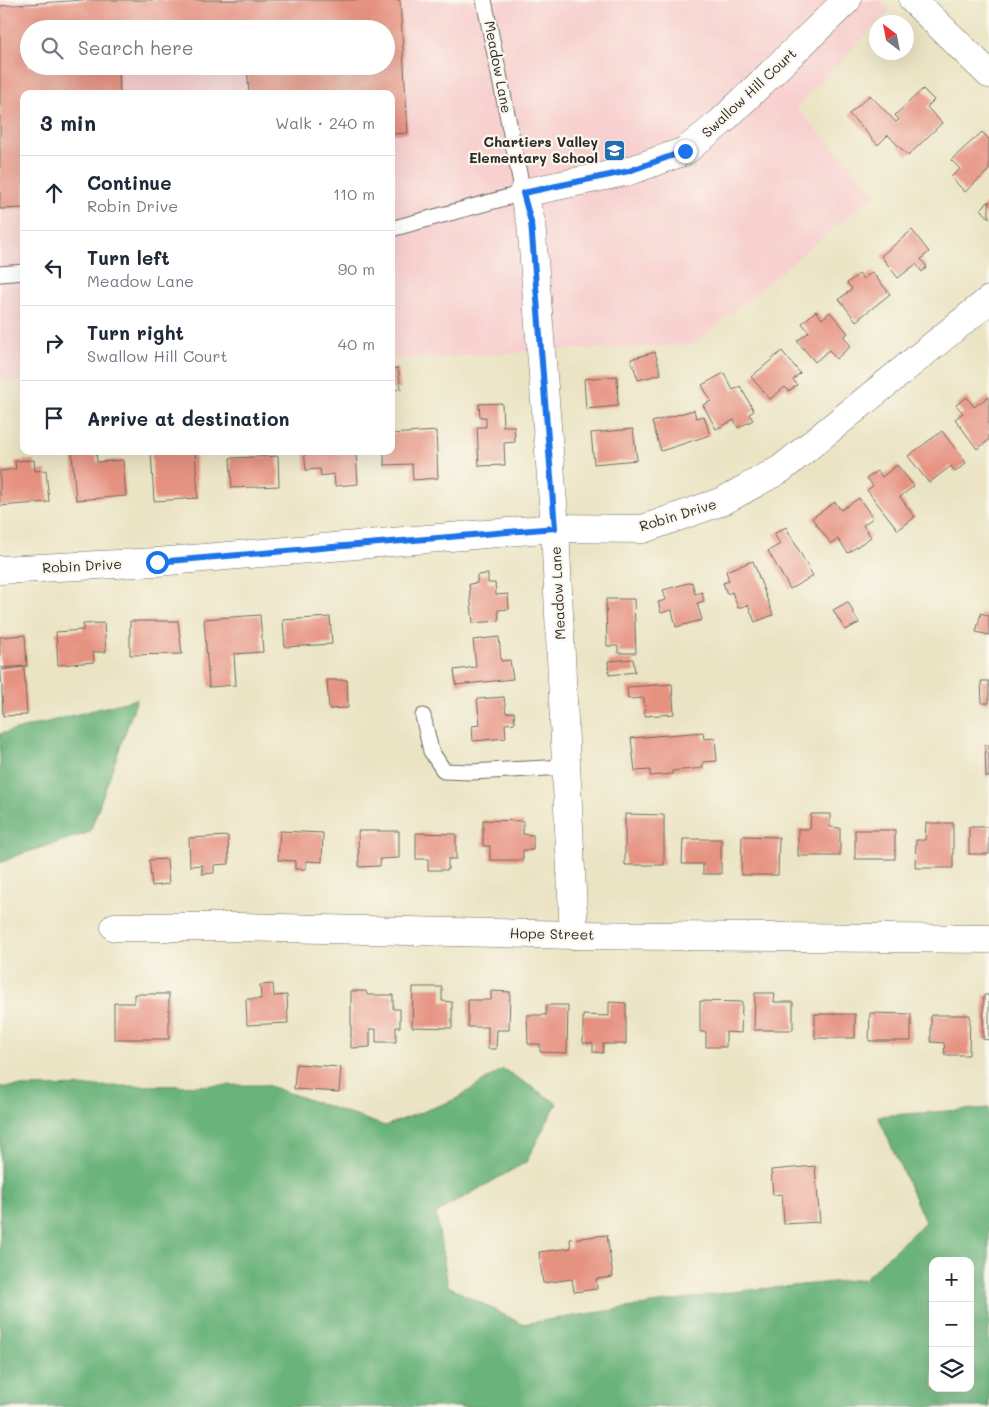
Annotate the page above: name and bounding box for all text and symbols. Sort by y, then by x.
north arrow [869,15,914,60]
street label: Meadow Lane [480,19,517,115]
search box [20,20,395,75]
icon: search [38,34,66,62]
text: Search here [78,35,194,60]
street label: Swallow Hill Court [697,44,800,142]
text: 3 min [40,109,96,136]
text: Walk · 240 m [275,112,375,133]
place label: Chartiers Valley Elementary School [469,132,598,167]
school or university icon: Chartiers Valley Elementary School [602,138,626,162]
route end [674,140,697,163]
text: Continue [87,170,172,195]
icon: ahead [40,179,68,207]
text: 110 m [333,183,375,204]
text: Robin Drive [87,195,178,216]
text: Turn left [87,245,170,270]
icon: left [40,254,68,282]
text: 90 m [338,258,375,279]
text: Meadow Lane [87,270,194,291]
text: Turn right [87,320,184,345]
icon: right [40,329,68,357]
text: 40 m [338,333,375,354]
text: Swallow Hill Court [87,345,228,366]
icon: arrive [40,404,68,432]
text: Arrive at destination [87,406,290,431]
street label: Robin Drive [637,494,719,535]
street label: Meadow Lane [546,546,569,640]
route start [146,551,169,574]
street label: Robin Drive [42,554,122,577]
street label: Hope Street [510,923,594,944]
map controls [929,1257,974,1392]
button: + [929,1257,974,1302]
button: − [929,1302,974,1347]
button: layers [929,1347,974,1392]

